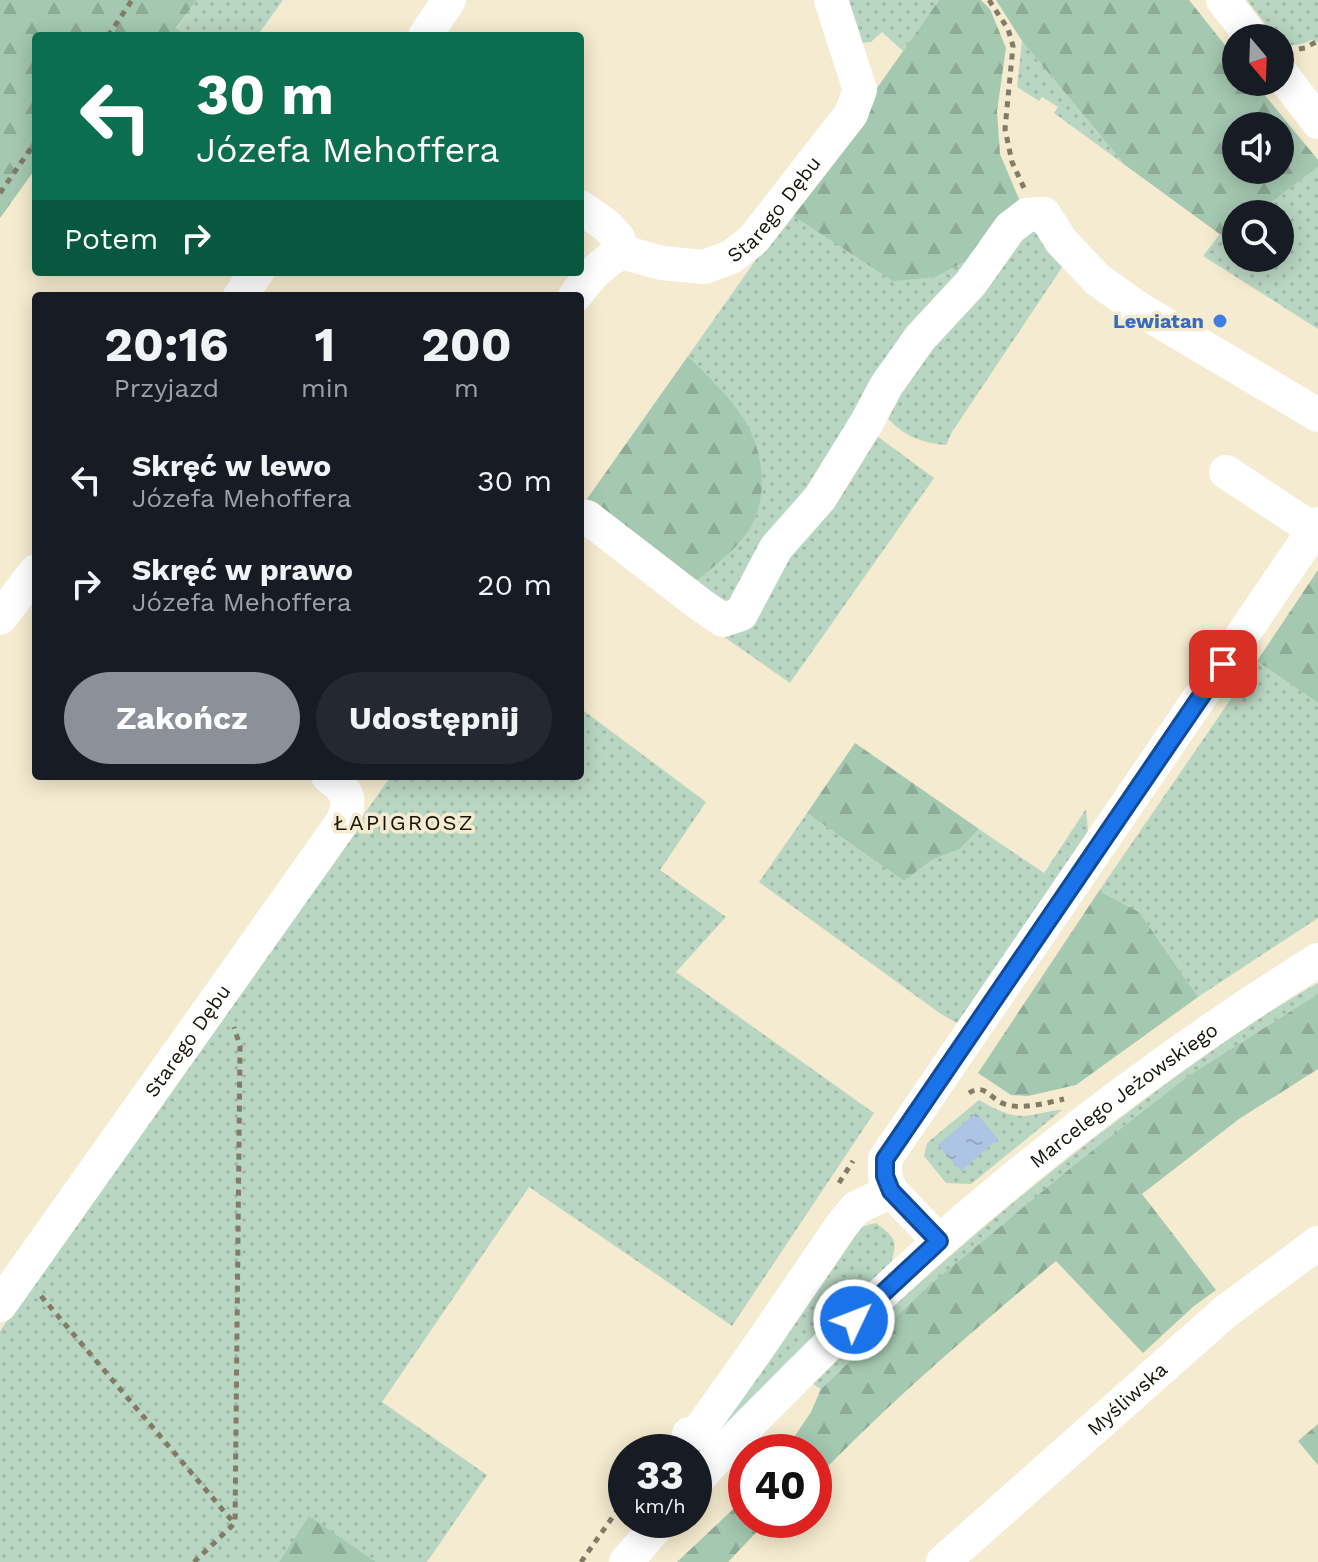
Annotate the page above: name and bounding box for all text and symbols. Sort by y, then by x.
north arrow [1222,24,1294,96]
map controls [1222,24,1294,272]
text: 30 m [196,62,334,128]
icon: left [64,64,168,168]
button: sound [1222,112,1294,184]
text: Józefa Mehoffera [196,129,500,171]
street label: Starego Dębu [722,151,826,267]
button: search [1222,200,1294,272]
icon: right [174,216,218,260]
text: Potem [64,221,158,256]
place label: Lewiatan [1113,309,1204,333]
marker: Lewiatan [1211,312,1229,330]
text: 20:16 [104,316,229,373]
text: 1 [315,316,335,373]
text: 200 [421,316,512,373]
text: Przyjazd [114,373,219,403]
text: min [301,373,349,403]
text: m [454,373,479,403]
text: Skręć w lewo [132,448,331,483]
icon: left [64,458,108,502]
text: 30 m [477,463,552,498]
text: Józefa Mehoffera [132,483,351,513]
text: Skręć w prawo [132,552,353,587]
icon: right [64,562,108,606]
text: 20 m [477,567,552,602]
text: Józefa Mehoffera [132,587,351,617]
pin [1189,630,1257,698]
icon: arrive [1201,642,1245,686]
button: Zakończ [64,672,300,764]
button: Udostępnij [316,672,552,764]
district label: ŁAPIGROSZ [333,810,475,835]
street label: Starego Dębu [139,980,235,1102]
street label: Marcelego Jeżowskiego [1025,1017,1222,1173]
position arrow [812,1278,896,1362]
street label: Myśliwska [1082,1357,1172,1441]
speed limit sign: 40 [728,1434,832,1538]
text: 33 [636,1452,684,1499]
text: km/h [634,1494,686,1518]

